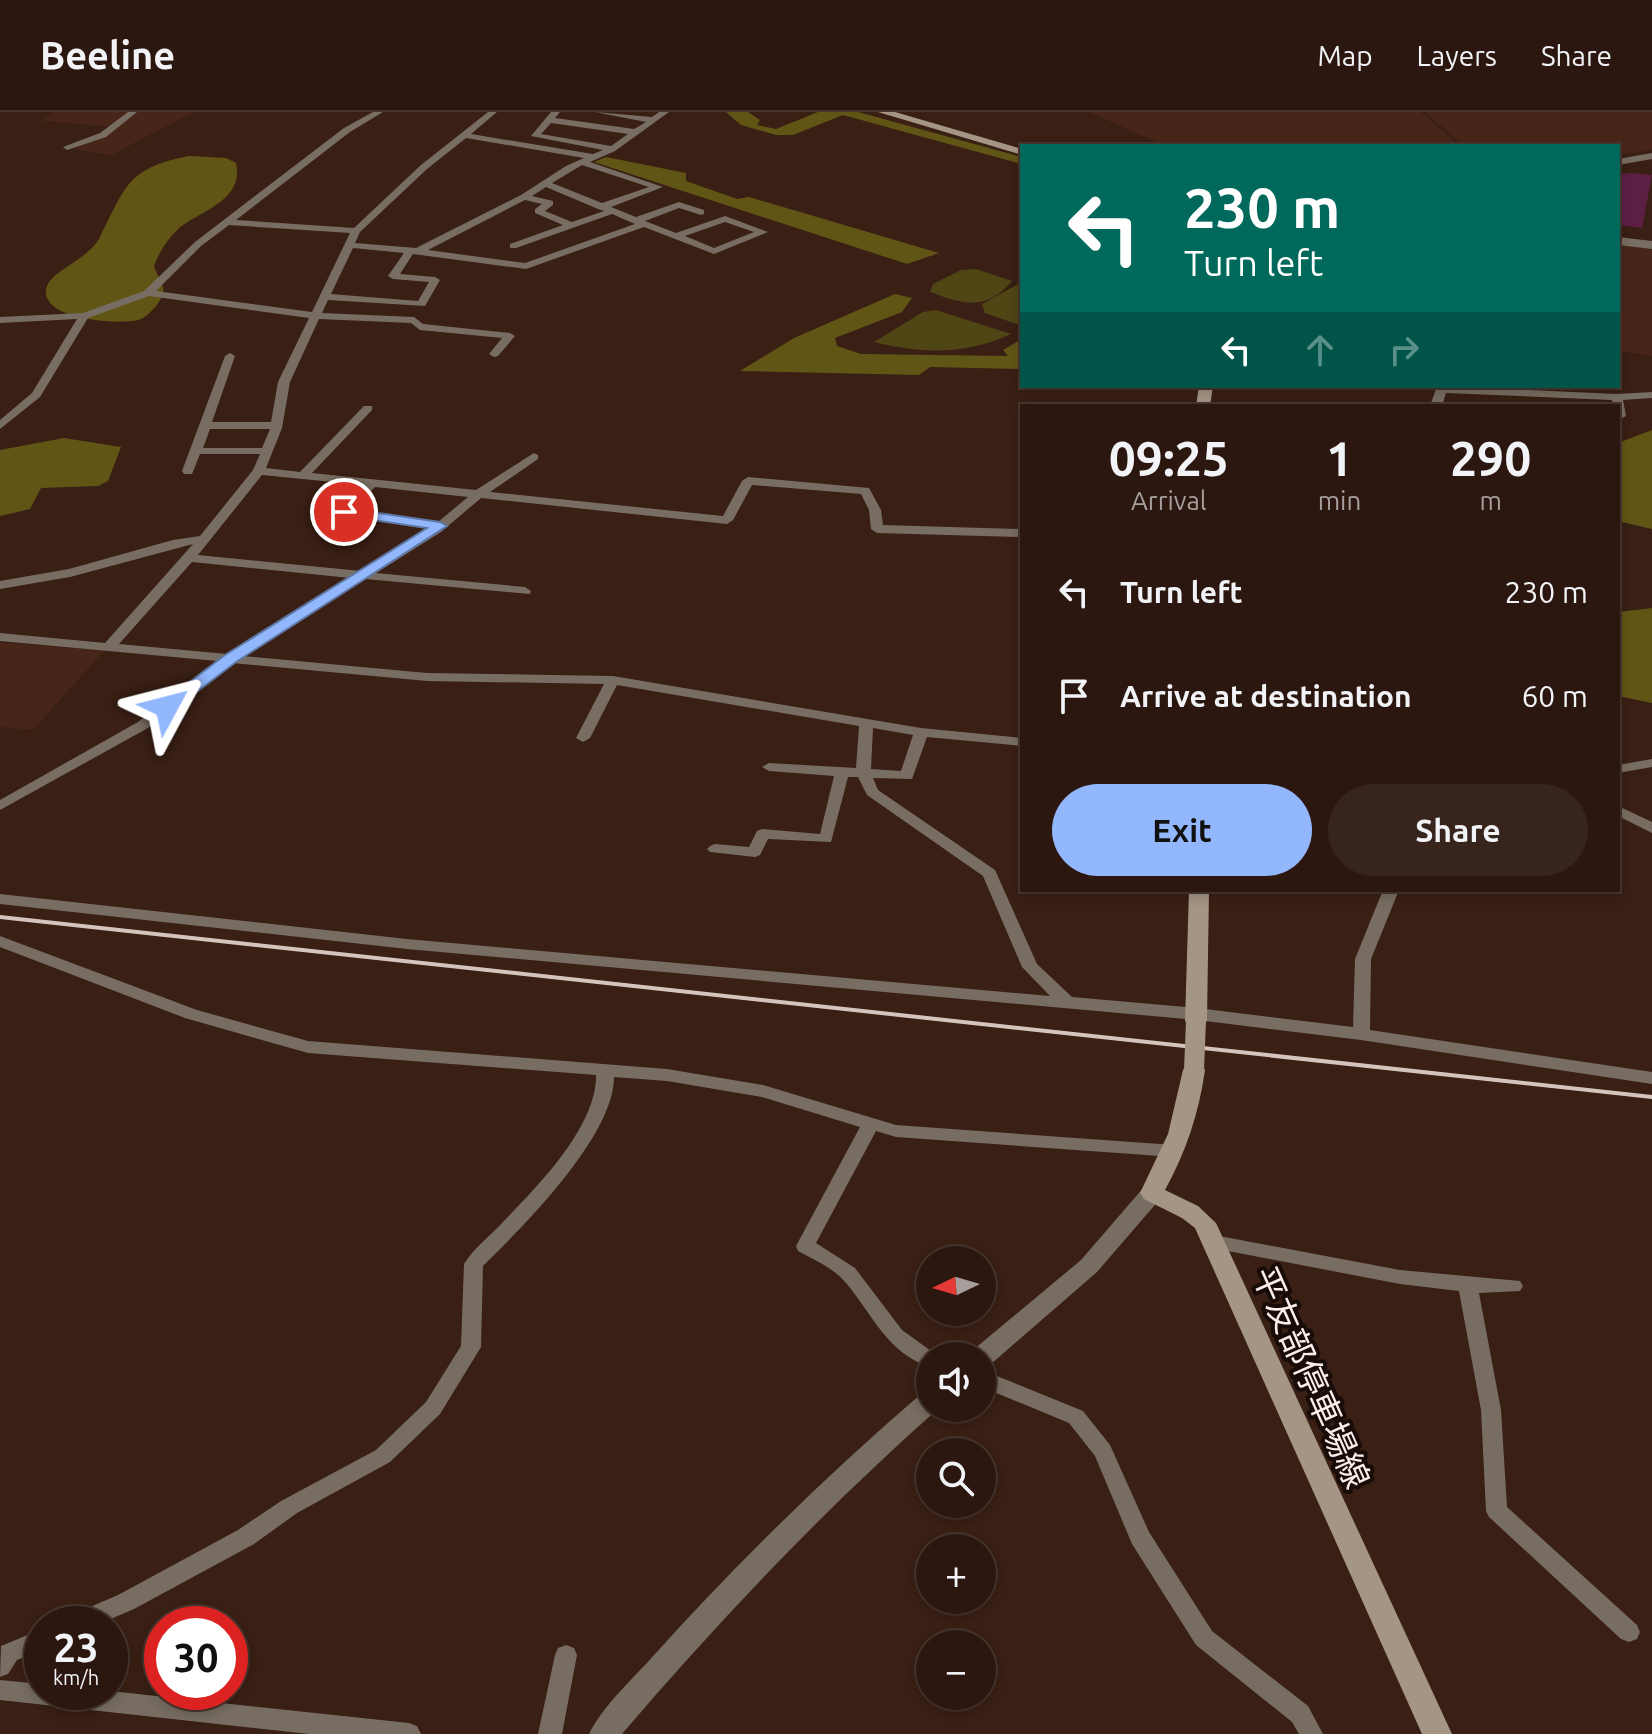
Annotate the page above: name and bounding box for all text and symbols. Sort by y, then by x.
text: Beeline [40,34,175,76]
text: Map [1317,40,1373,71]
text: Layers [1417,40,1497,71]
text: Share [1541,40,1612,71]
icon: left [1052,176,1156,280]
text: 230 m [1184,176,1340,239]
text: Turn left [1184,242,1323,283]
icon: left [1214,328,1258,372]
icon: ahead [1298,328,1342,372]
icon: right [1382,328,1426,372]
text: 09:25 [1109,431,1229,485]
text: 1 [1326,431,1353,485]
text: 290 [1450,431,1531,485]
pin [310,478,378,546]
text: Arrival [1131,486,1207,515]
text: min [1318,486,1361,515]
text: m [1479,486,1502,515]
icon: arrive [322,490,366,534]
icon: left [1052,570,1096,614]
text: Turn left [1120,575,1242,609]
text: 230 m [1504,575,1588,609]
position arrow [125,665,209,749]
icon: arrive [1052,674,1096,718]
text: Arrive at destination [1120,679,1412,713]
text: 60 m [1521,679,1588,713]
button: Exit [1052,784,1312,876]
button: Share [1328,784,1588,876]
north arrow [916,1246,996,1326]
map controls [916,1246,996,1710]
street label: 平友部停車場線 [1246,1261,1378,1493]
button: sound [916,1342,996,1422]
button: search [916,1438,996,1518]
button: + [916,1534,996,1614]
speed limit sign: 30 [144,1606,248,1710]
text: 23 [53,1625,99,1670]
button: − [916,1630,996,1710]
text: km/h [53,1666,99,1689]

